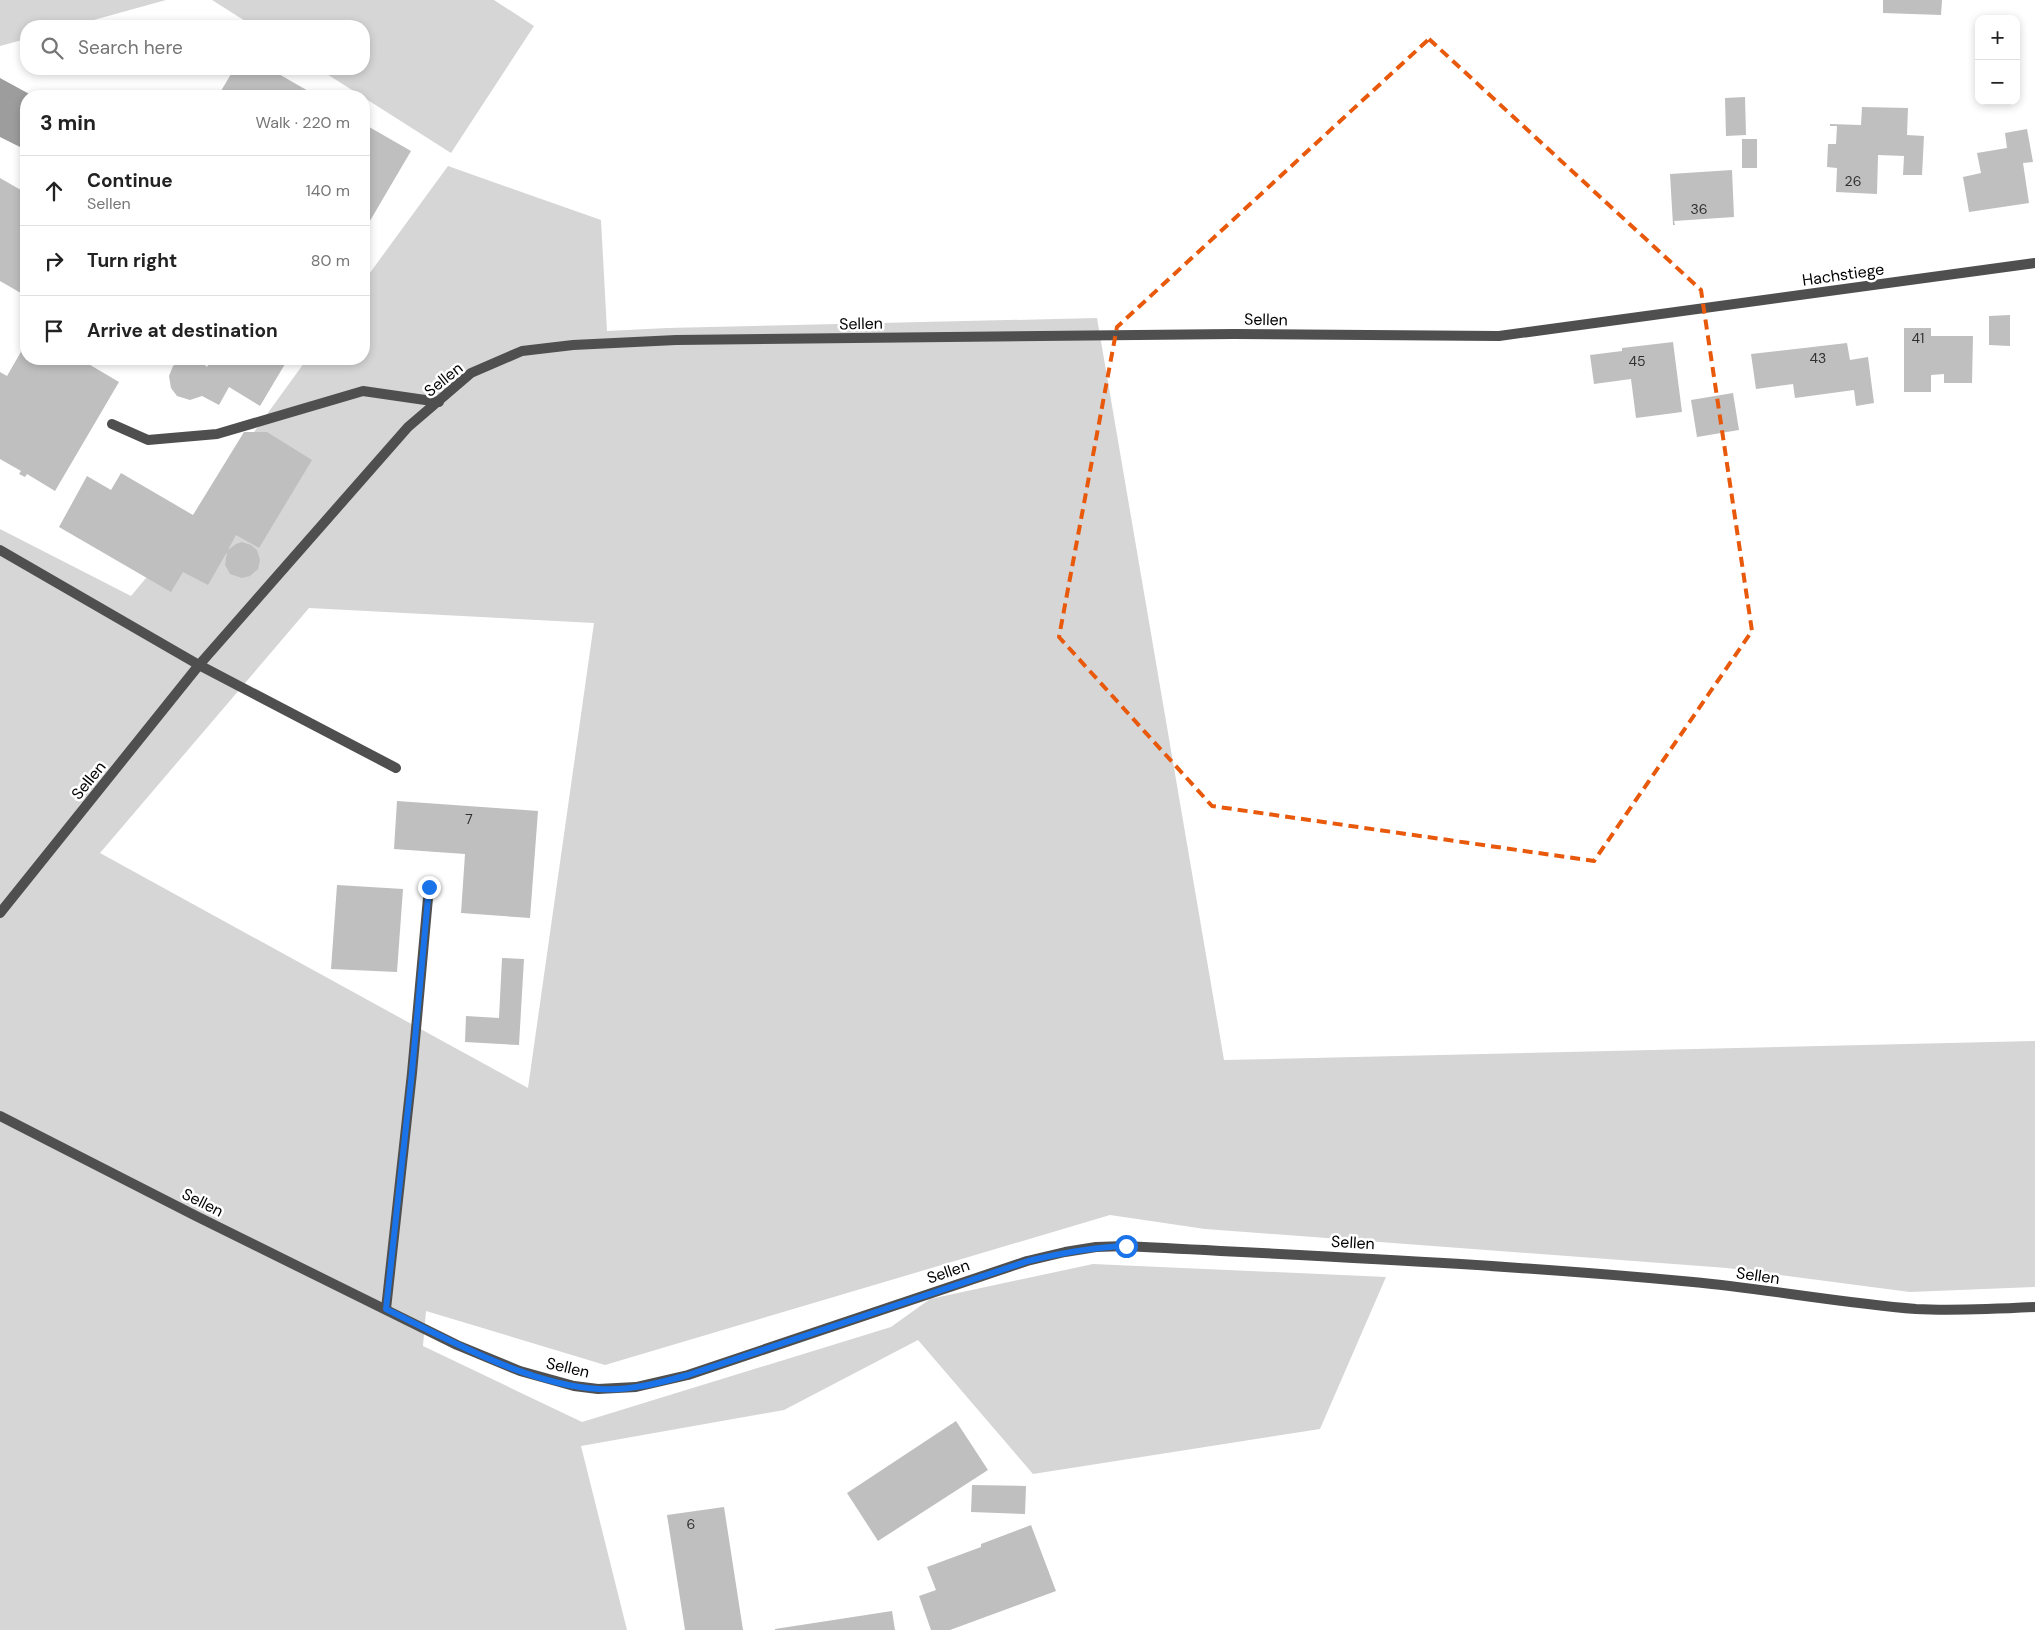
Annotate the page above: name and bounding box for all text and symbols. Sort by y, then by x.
map controls [1975,15,2020,105]
button: + [1975,15,2020,60]
search box [20,20,370,75]
icon: search [38,34,66,62]
text: Search here [78,35,183,60]
button: − [1975,60,2020,105]
text: 3 min [40,109,96,137]
text: Walk · 220 m [256,112,350,133]
text: Continue [87,168,173,193]
house number: 26 [1845,172,1861,190]
icon: ahead [40,177,68,205]
text: 140 m [306,180,350,201]
text: Sellen [87,193,131,214]
house number: 36 [1690,200,1708,218]
icon: right [40,247,68,275]
text: Turn right [87,248,177,273]
text: 80 m [311,250,350,271]
street label: Hachstiege [1801,258,1885,291]
street label: Sellen [1244,309,1288,330]
street label: Sellen [839,313,883,334]
icon: arrive [40,317,68,345]
text: Arrive at destination [87,318,278,343]
house number: 41 [1912,329,1924,347]
house number: 43 [1810,349,1826,367]
house number: 45 [1628,352,1646,370]
street label: Sellen [420,357,467,401]
street label: Sellen [66,757,110,804]
house number: 7 [465,810,473,828]
route end [418,876,441,899]
street label: Sellen [179,1183,227,1222]
street label: Sellen [1331,1231,1375,1254]
route start [1115,1235,1138,1258]
street label: Sellen [924,1254,972,1289]
street label: Sellen [1735,1262,1781,1289]
street label: Sellen [544,1352,592,1383]
house number: 6 [687,1515,695,1533]

